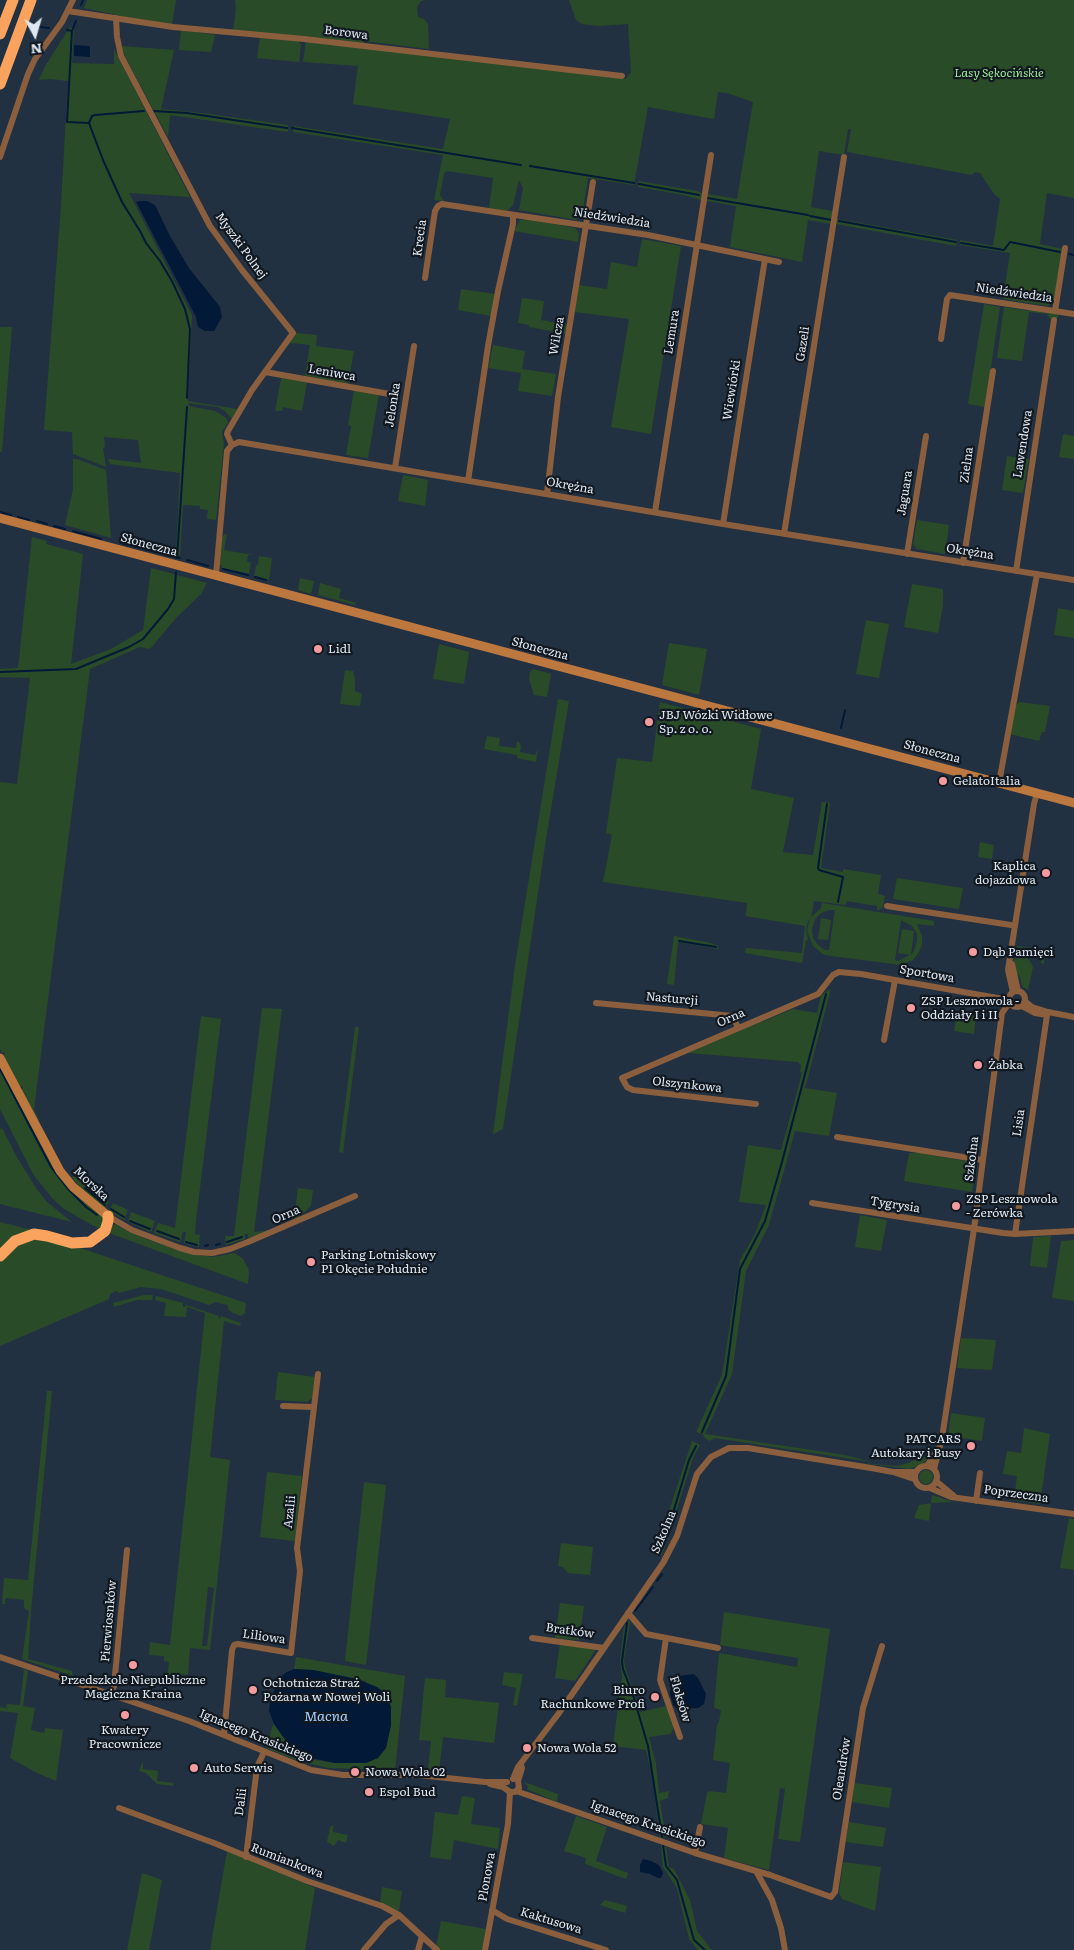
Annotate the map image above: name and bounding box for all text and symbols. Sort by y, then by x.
north arrow [10,10,60,60]
street label: Borowa [323,23,369,43]
text: N [30,39,43,60]
park label: Lasy Sękocińskie [954,66,1044,80]
street label: Niedźwiedzia [573,205,651,231]
street label: Myszki Polnej [212,210,270,282]
street label: Krecia [410,219,430,257]
street label: Niedźwiedzia [975,280,1053,306]
street label: Lemura [661,309,683,355]
street label: Wilcza [547,316,567,356]
street label: Gazeli [793,325,813,363]
street label: Wiewiórki [720,359,744,421]
street label: Leniwca [307,362,357,384]
street label: Jelonka [382,382,404,428]
street label: Lawendowa [1011,409,1035,479]
street label: Zielna [957,446,977,484]
street label: Jaguara [894,469,916,517]
street label: Okrężna [545,475,595,497]
street label: Słoneczna [119,530,179,560]
street label: Okrężna [945,541,995,563]
street label: Słoneczna [510,634,570,664]
place label: Lidl [328,642,351,656]
marker: Lidl [312,643,324,655]
place label: JBJ Wózki Widłowe Sp. z o. o. [659,708,773,736]
marker: JBJ Wózki Widłowe Sp. z o. o. [643,716,655,728]
street label: Słoneczna [902,737,962,767]
place label: GelatoItalia [953,774,1020,788]
marker: GelatoItalia [937,775,949,787]
place label: Kaplica dojazdowa [975,859,1036,887]
marker: Kaplica dojazdowa [1040,867,1052,879]
place label: Dąb Pamięci [983,945,1053,959]
marker: Dąb Pamięci [967,946,979,958]
street label: Sportowa [898,962,956,986]
street label: Nasturcji [645,990,699,1008]
place label: ZSP Lesznowola - Oddziały I i II [921,994,1019,1022]
marker: ZSP Lesznowola - Oddziały I i II [905,1002,917,1014]
street label: Orna [715,1006,747,1030]
place label: Żabka [988,1058,1023,1072]
marker: Żabka [972,1059,984,1071]
street label: Olszynkowa [652,1074,722,1096]
street label: Lisia [1010,1108,1028,1138]
street label: Szkolna [962,1136,982,1182]
street label: Morska [70,1164,112,1204]
place label: ZSP Lesznowola - Zerówka [966,1192,1058,1220]
street label: Tygrysia [869,1194,921,1216]
marker: ZSP Lesznowola - Zerówka [950,1200,962,1212]
street label: Orna [270,1203,302,1227]
place label: Parking Lotniskowy P1 Okęcie Południe [321,1248,436,1276]
marker: Parking Lotniskowy P1 Okęcie Południe [305,1256,317,1268]
place label: PATCARS Autokary i Busy [871,1432,961,1460]
marker: PATCARS Autokary i Busy [965,1440,977,1452]
street label: Poprzeczna [983,1482,1049,1506]
street label: Azalii [281,1495,299,1529]
street label: Szkolna [648,1508,680,1556]
street label: Pierwiosnków [98,1580,120,1662]
street label: Bratków [545,1620,595,1642]
street label: Liliowa [242,1627,286,1647]
marker: Przedszkole Niepubliczne Magiczna Kraina [127,1659,139,1671]
place label: Przedszkole Niepubliczne Magiczna Kraina [60,1673,206,1701]
street label: Floksów [666,1674,694,1724]
place label: Ochotnicza Straż Pożarna w Nowej Woli [263,1676,390,1704]
place label: Biuro Rachunkowe Profi [541,1683,645,1711]
marker: Ochotnicza Straż Pożarna w Nowej Woli [247,1684,259,1696]
marker: Biuro Rachunkowe Profi [649,1691,661,1703]
street label: Ignacego Krasickiego [197,1707,315,1765]
marker: Kwatery Pracownicze [119,1709,131,1721]
water label: Macna [304,1709,348,1725]
place label: Kwatery Pracownicze [89,1723,161,1751]
street label: Oleandrów [830,1737,854,1801]
place label: Nowa Wola 52 [537,1741,616,1755]
marker: Nowa Wola 52 [521,1742,533,1754]
place label: Auto Serwis [204,1761,273,1775]
marker: Auto Serwis [188,1762,200,1774]
place label: Nowa Wola 02 [365,1765,445,1779]
marker: Nowa Wola 02 [349,1766,361,1778]
place label: Espol Bud [379,1785,436,1799]
marker: Espol Bud [363,1786,375,1798]
street label: Dalii [232,1787,250,1817]
street label: Ignacego Krasickiego [588,1797,708,1851]
street label: Rumiankowa [249,1841,325,1881]
street label: Plonowa [476,1851,498,1903]
street label: Kaktusowa [518,1905,584,1937]

